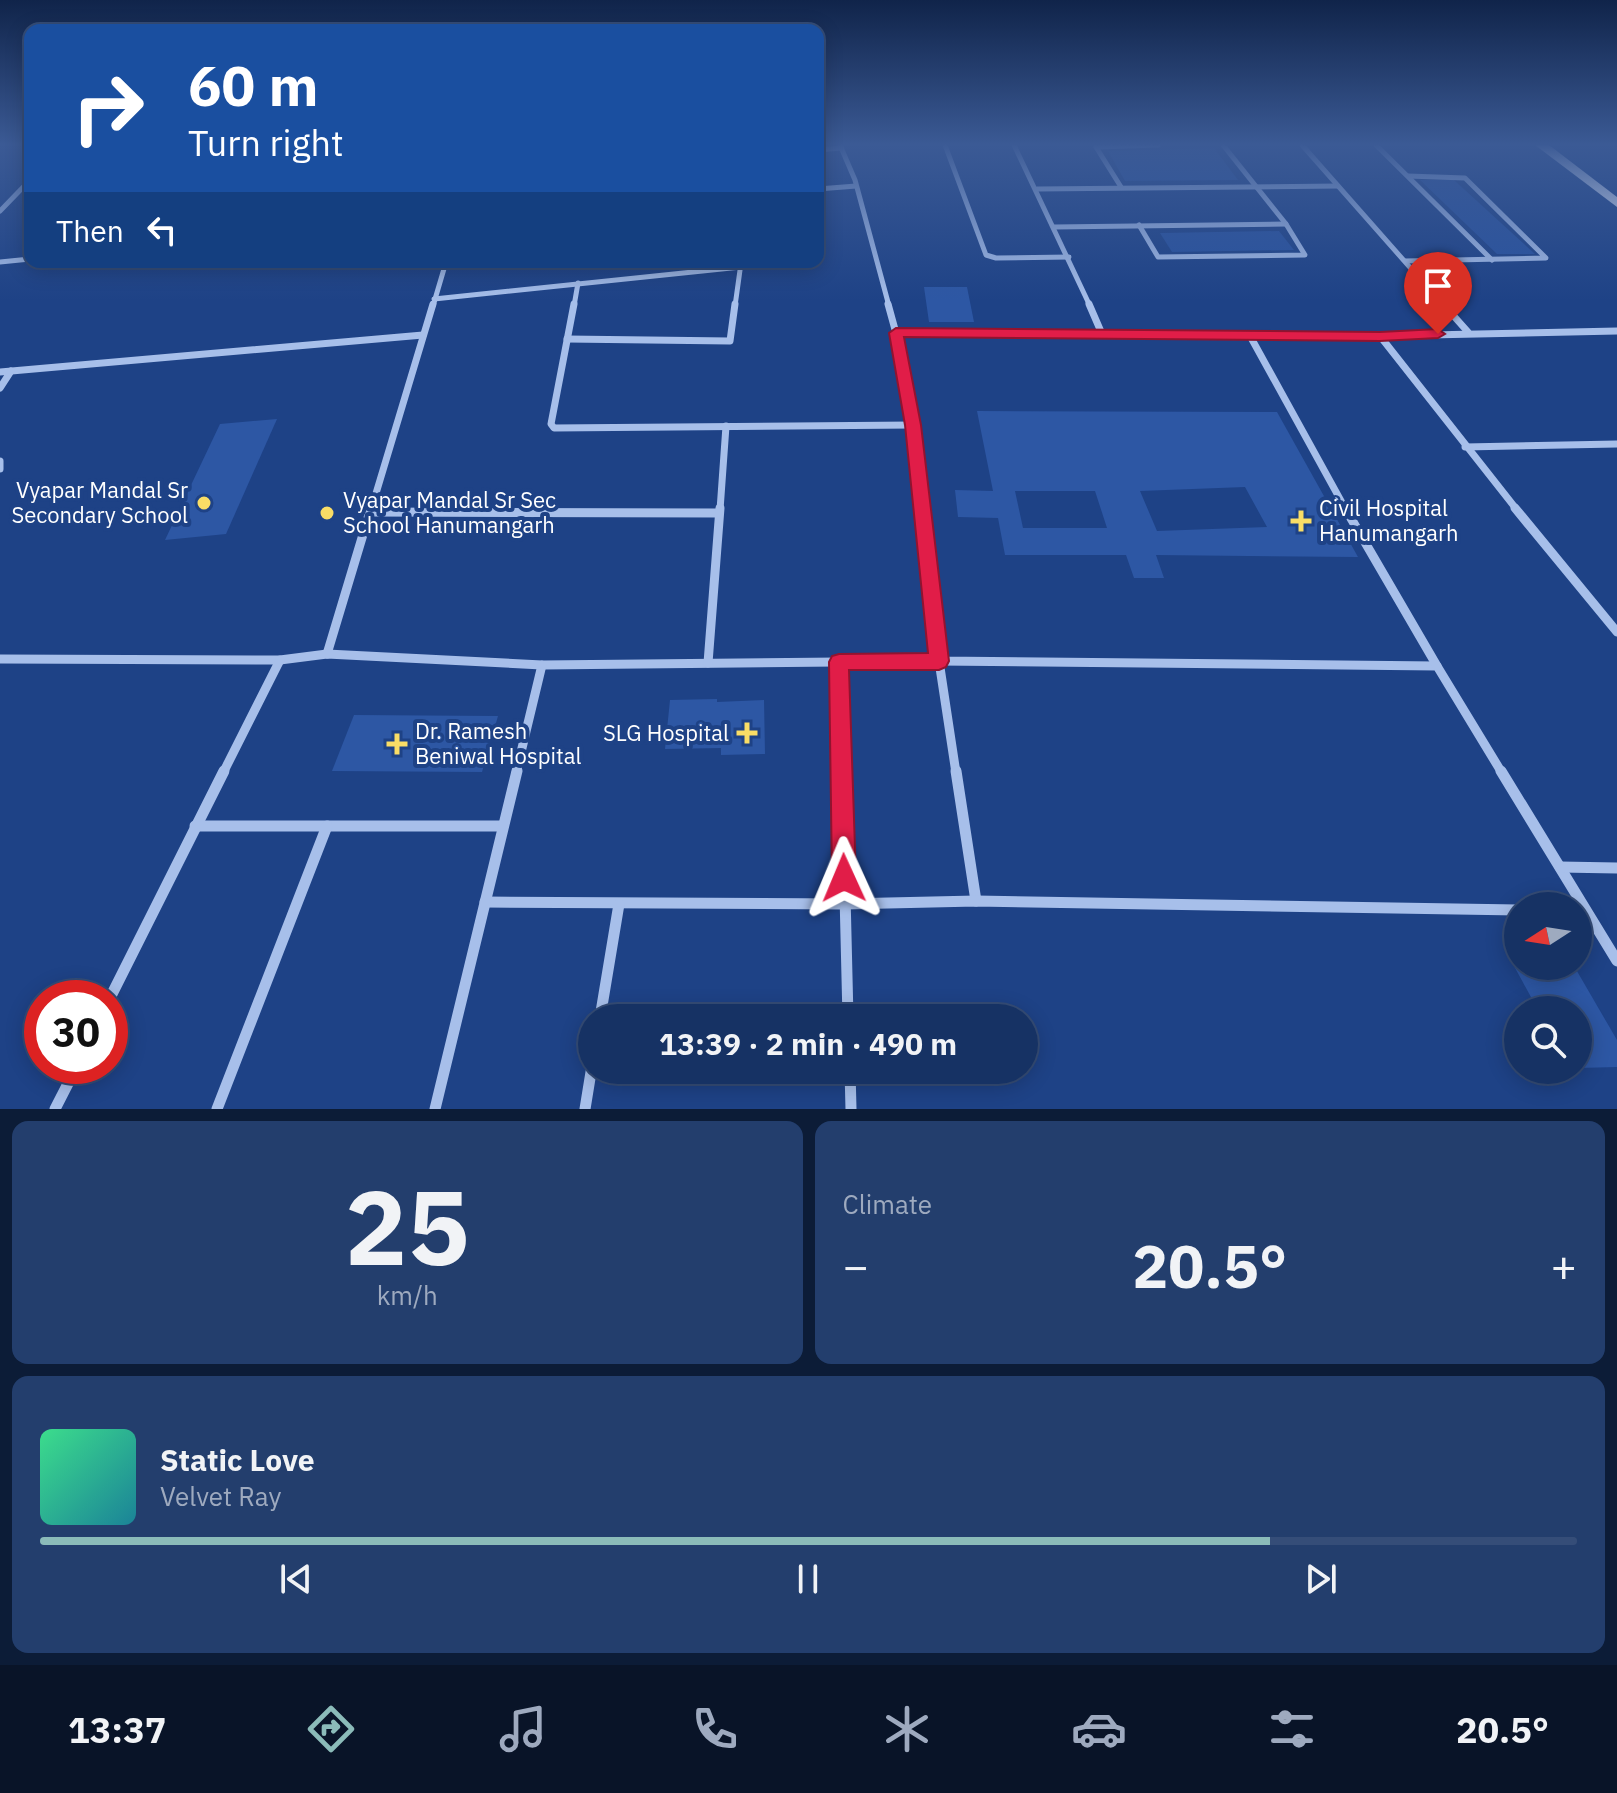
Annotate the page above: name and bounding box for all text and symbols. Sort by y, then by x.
text: 60 m [188,49,318,121]
icon: right [56,56,160,160]
text: Turn right [188,119,344,166]
icon: left [140,208,184,252]
text: Then [56,211,124,250]
pin [1404,252,1472,334]
icon: arrive [1416,264,1460,308]
place label: Vyapar Mandal Sr Secondary School [11,475,188,529]
place label: Vyapar Mandal Sr Sec School Hanumangarh [343,485,556,539]
place label: Civil Hospital Hanumangarh [1319,493,1459,547]
marker: Vyapar Mandal Sr Secondary School [195,494,213,512]
marker: Vyapar Mandal Sr Sec School Hanumangarh [318,504,336,522]
marker: Civil Hospital Hanumangarh [1290,510,1312,532]
place label: Dr. Ramesh Beniwal Hospital [415,716,581,770]
place label: SLG Hospital [603,718,729,747]
marker: SLG Hospital [736,722,758,744]
marker: Dr. Ramesh Beniwal Hospital [386,733,408,755]
position arrow [802,836,886,920]
north arrow [1504,892,1592,980]
map controls [1504,892,1592,1084]
speed limit sign: 30 [24,980,128,1084]
button: search [1504,996,1592,1084]
text: 13:39 · 2 min · 490 m [659,1024,957,1063]
text: 25 [345,1158,470,1294]
text: Climate [843,1187,932,1221]
text: 20.5° [1132,1226,1287,1305]
text: − [843,1237,869,1294]
text: + [1551,1237,1577,1294]
text: km/h [377,1278,438,1312]
text: Static Love [160,1440,315,1479]
text: Velvet Ray [160,1479,281,1513]
icon: previous [274,1557,318,1601]
icon: pause [786,1557,830,1601]
icon: next [1299,1557,1343,1601]
icon: directions [303,1701,359,1757]
icon: music [495,1701,551,1757]
icon: phone [687,1701,743,1757]
icon: climate [879,1701,935,1757]
icon: car [1071,1701,1127,1757]
icon: filters [1264,1701,1320,1757]
text: 13:37 [68,1706,166,1753]
text: 20.5° [1456,1706,1549,1753]

